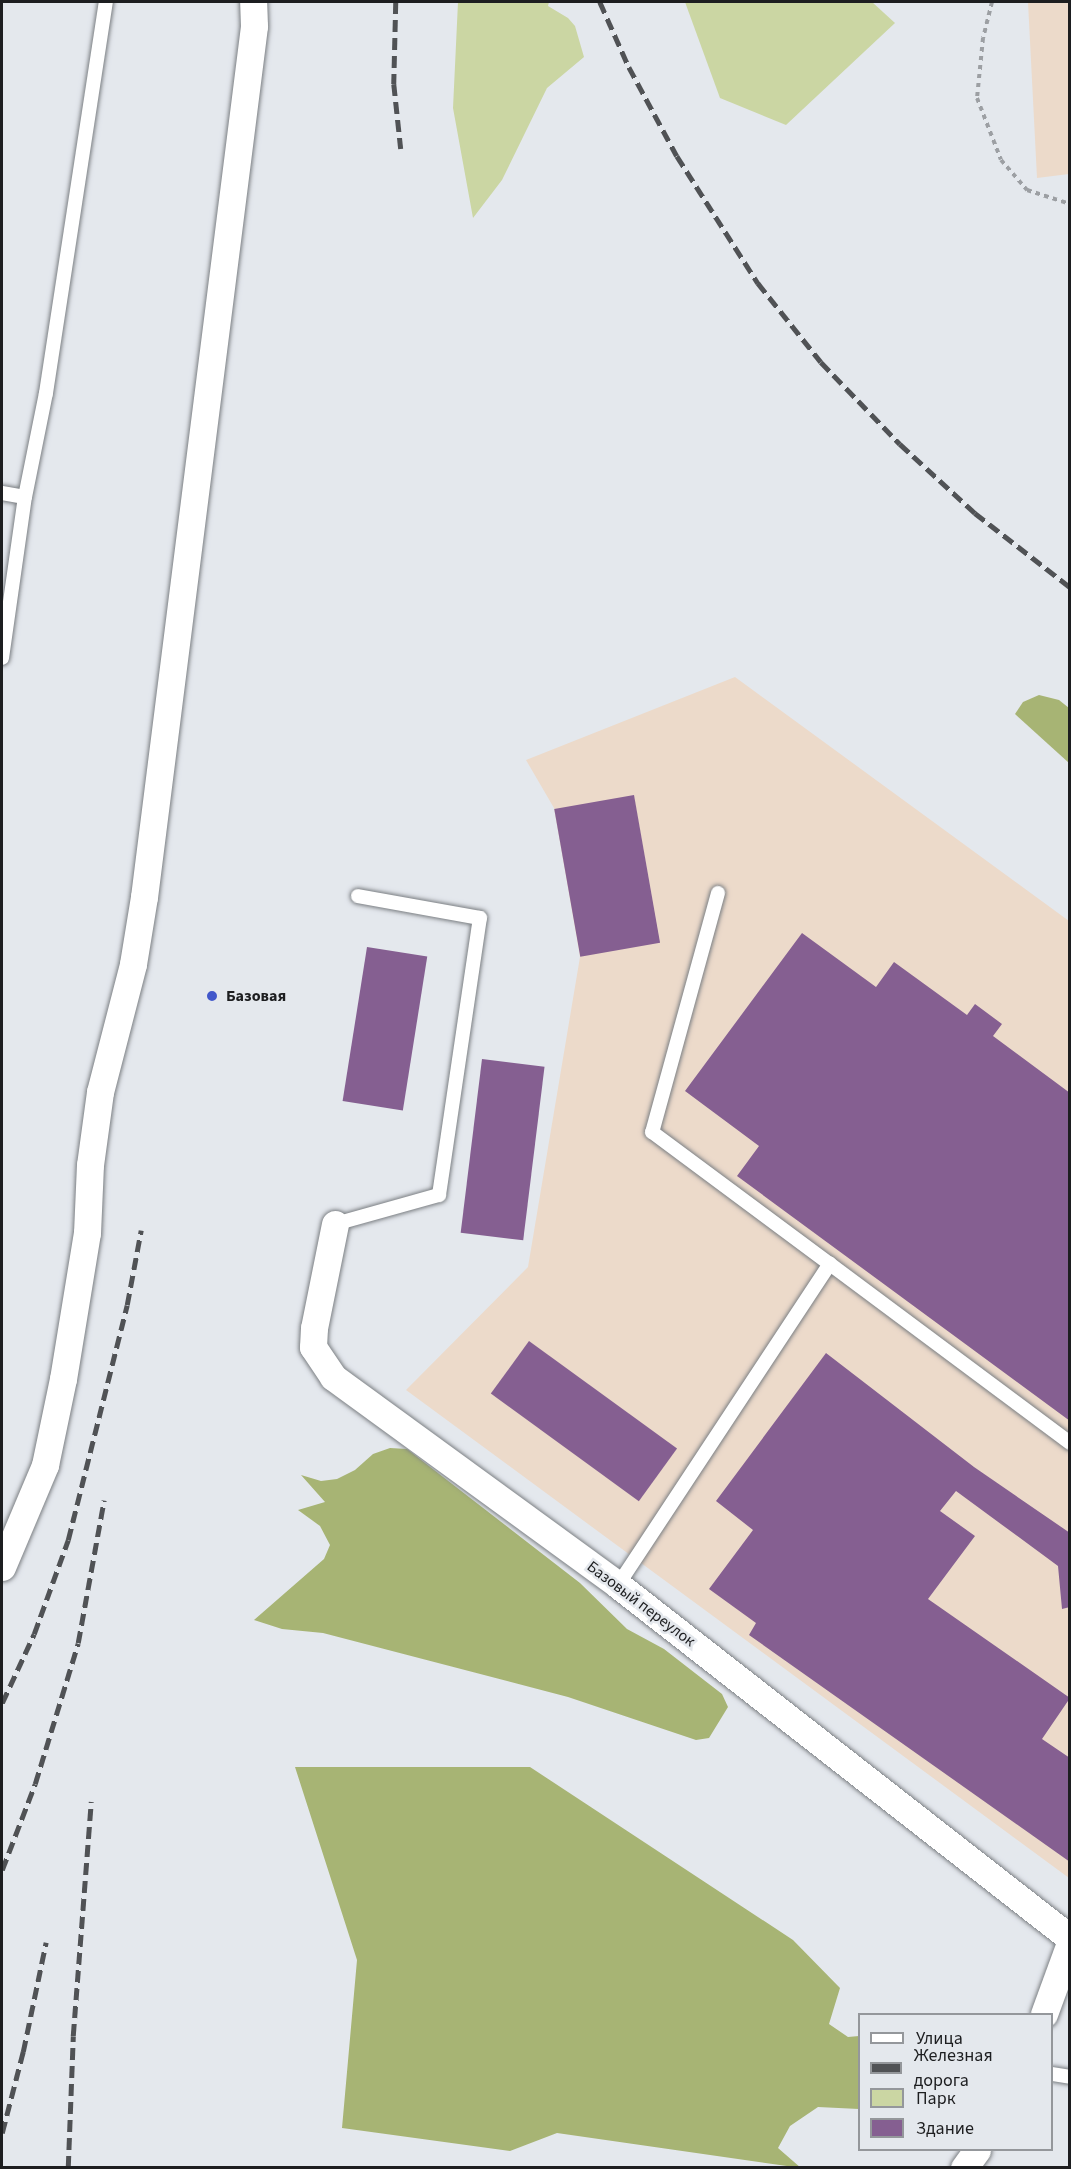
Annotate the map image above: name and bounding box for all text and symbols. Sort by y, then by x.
place label: Базовая [226,986,286,1006]
marker: Базовая [203,987,221,1005]
street label: Базовый переулок [583,1557,699,1651]
legend [858,2013,1053,2151]
text: Улица [916,2026,963,2051]
text: Железная дорога [914,2043,993,2093]
text: Парк [916,2086,956,2111]
text: Здание [916,2116,974,2141]

